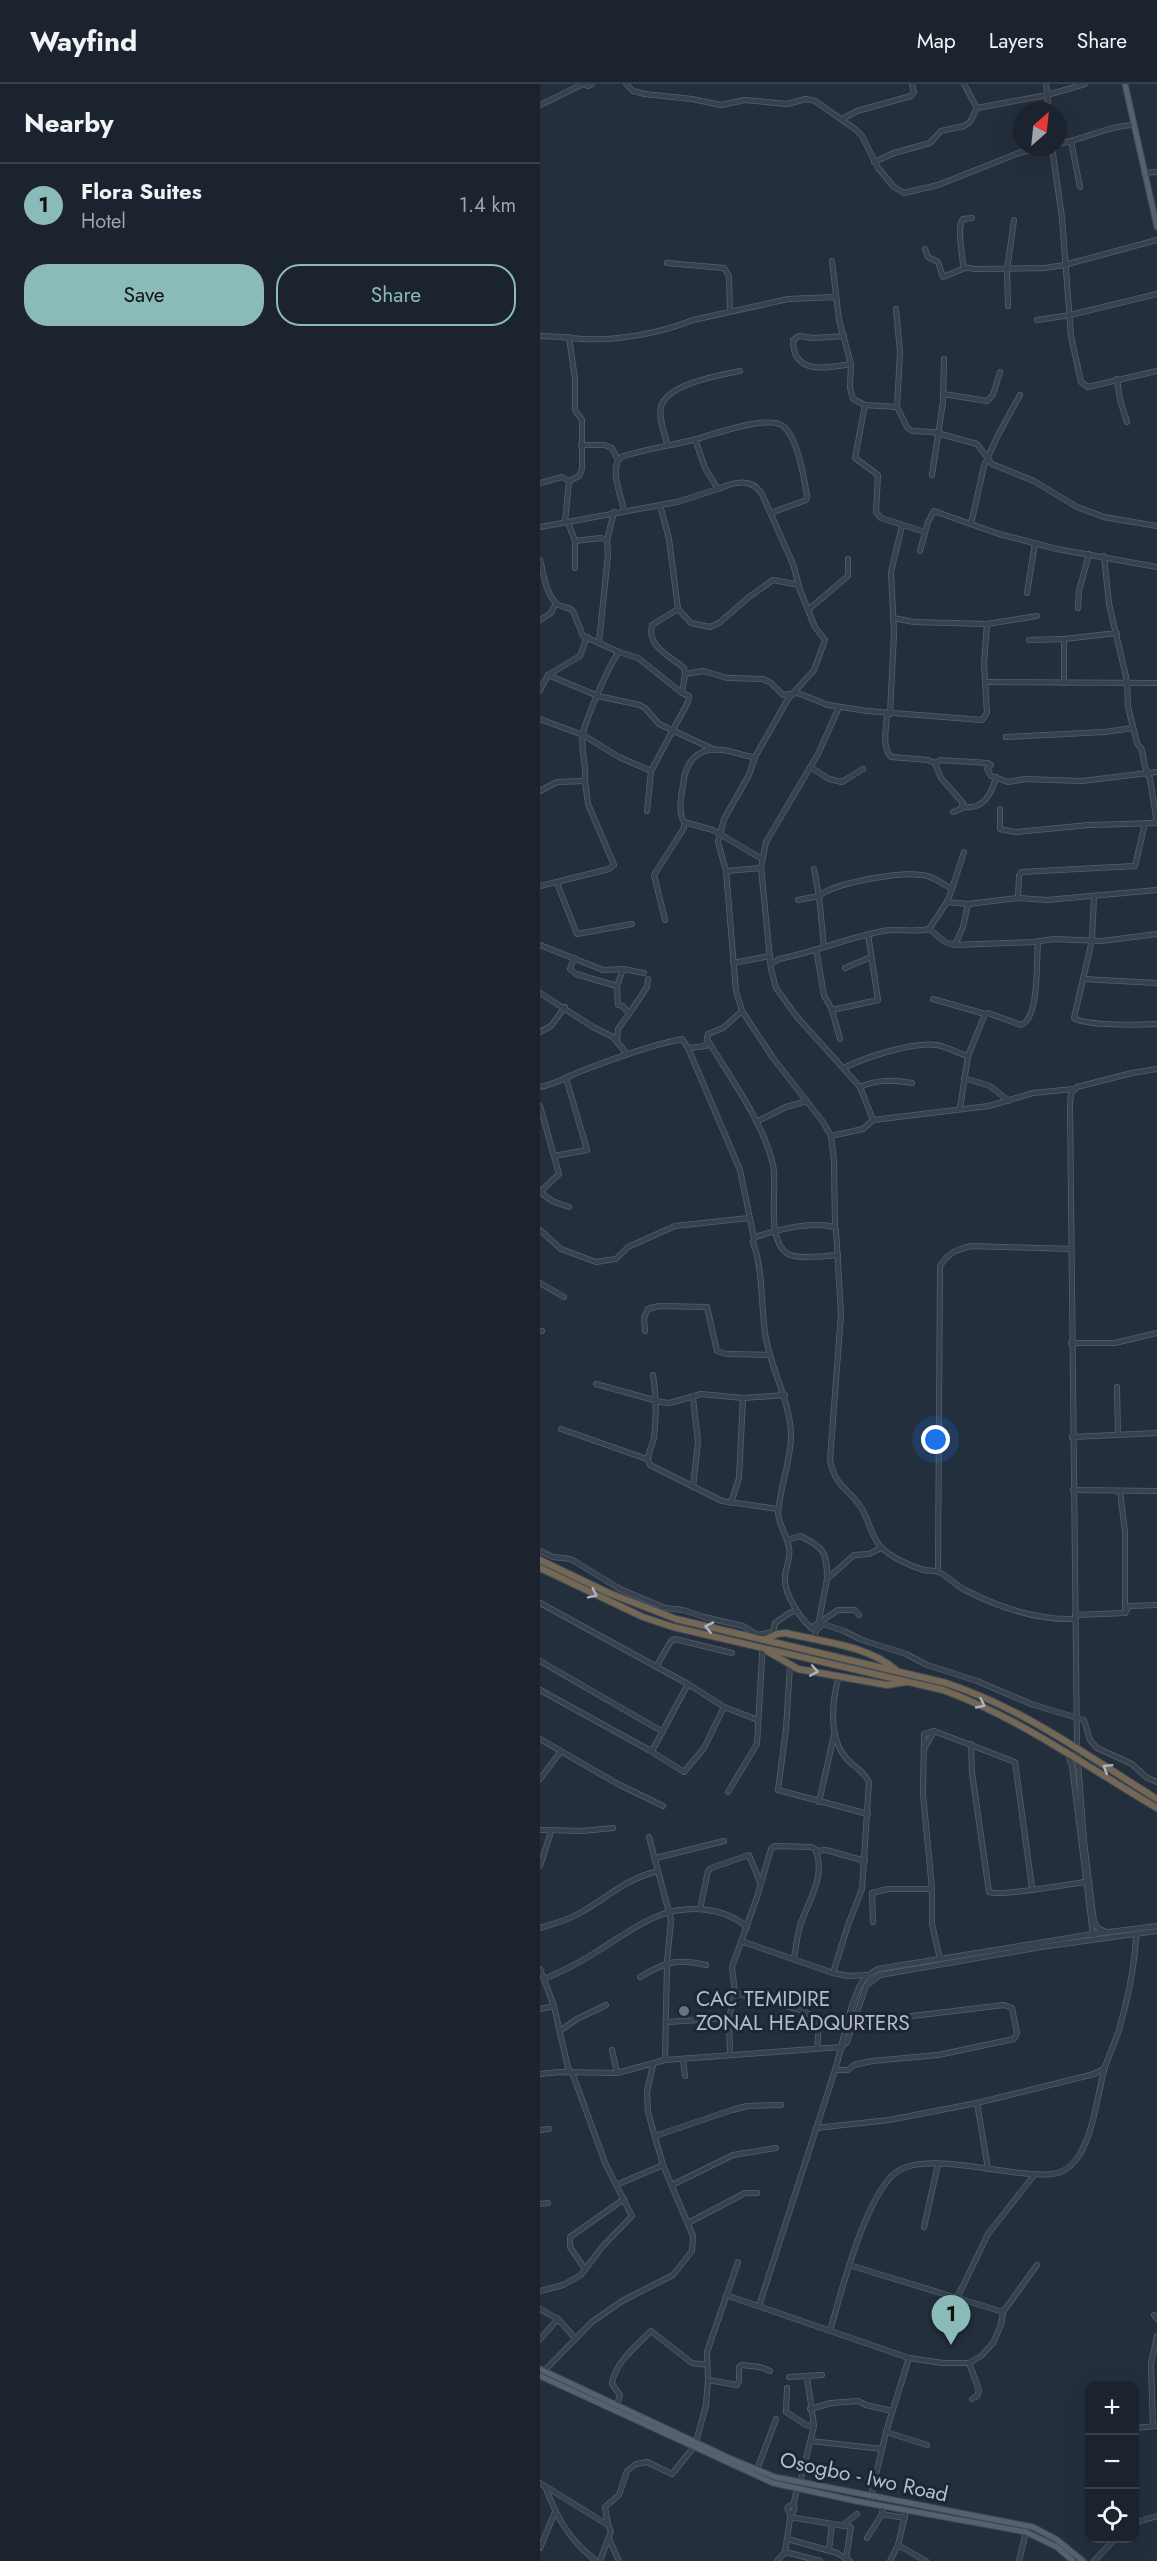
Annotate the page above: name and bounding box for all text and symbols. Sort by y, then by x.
text: Wayfind [30,21,137,62]
text: Map [917,26,956,56]
text: Layers [989,26,1044,56]
text: Share [1077,26,1127,56]
north arrow [1013,102,1067,156]
text: Nearby [24,104,113,142]
text: Flora Suites [81,175,202,207]
text: 1 [38,191,49,220]
text: 1.4 km [459,191,516,220]
text: Hotel [81,207,126,236]
button: Save [24,264,264,326]
button: Share [276,264,516,326]
your location [921,1425,950,1454]
one-way arrow [586,1587,597,1598]
one-way arrow [705,1622,715,1635]
one-way arrow [809,1665,818,1677]
one-way arrow [974,1697,985,1709]
one-way arrow [1103,1764,1113,1776]
place label: CAC TEMIDIRE ZONAL HEADQURTERS [696,1984,910,2038]
marker: CAC TEMIDIRE ZONAL HEADQURTERS [677,2004,691,2018]
pin: 1 [932,2296,970,2345]
map controls [1085,2381,1139,2543]
button: + [1085,2381,1139,2435]
button: − [1085,2435,1139,2489]
street label: Osogbo - Iwo Road [777,2445,951,2509]
button: locate [1085,2489,1139,2543]

